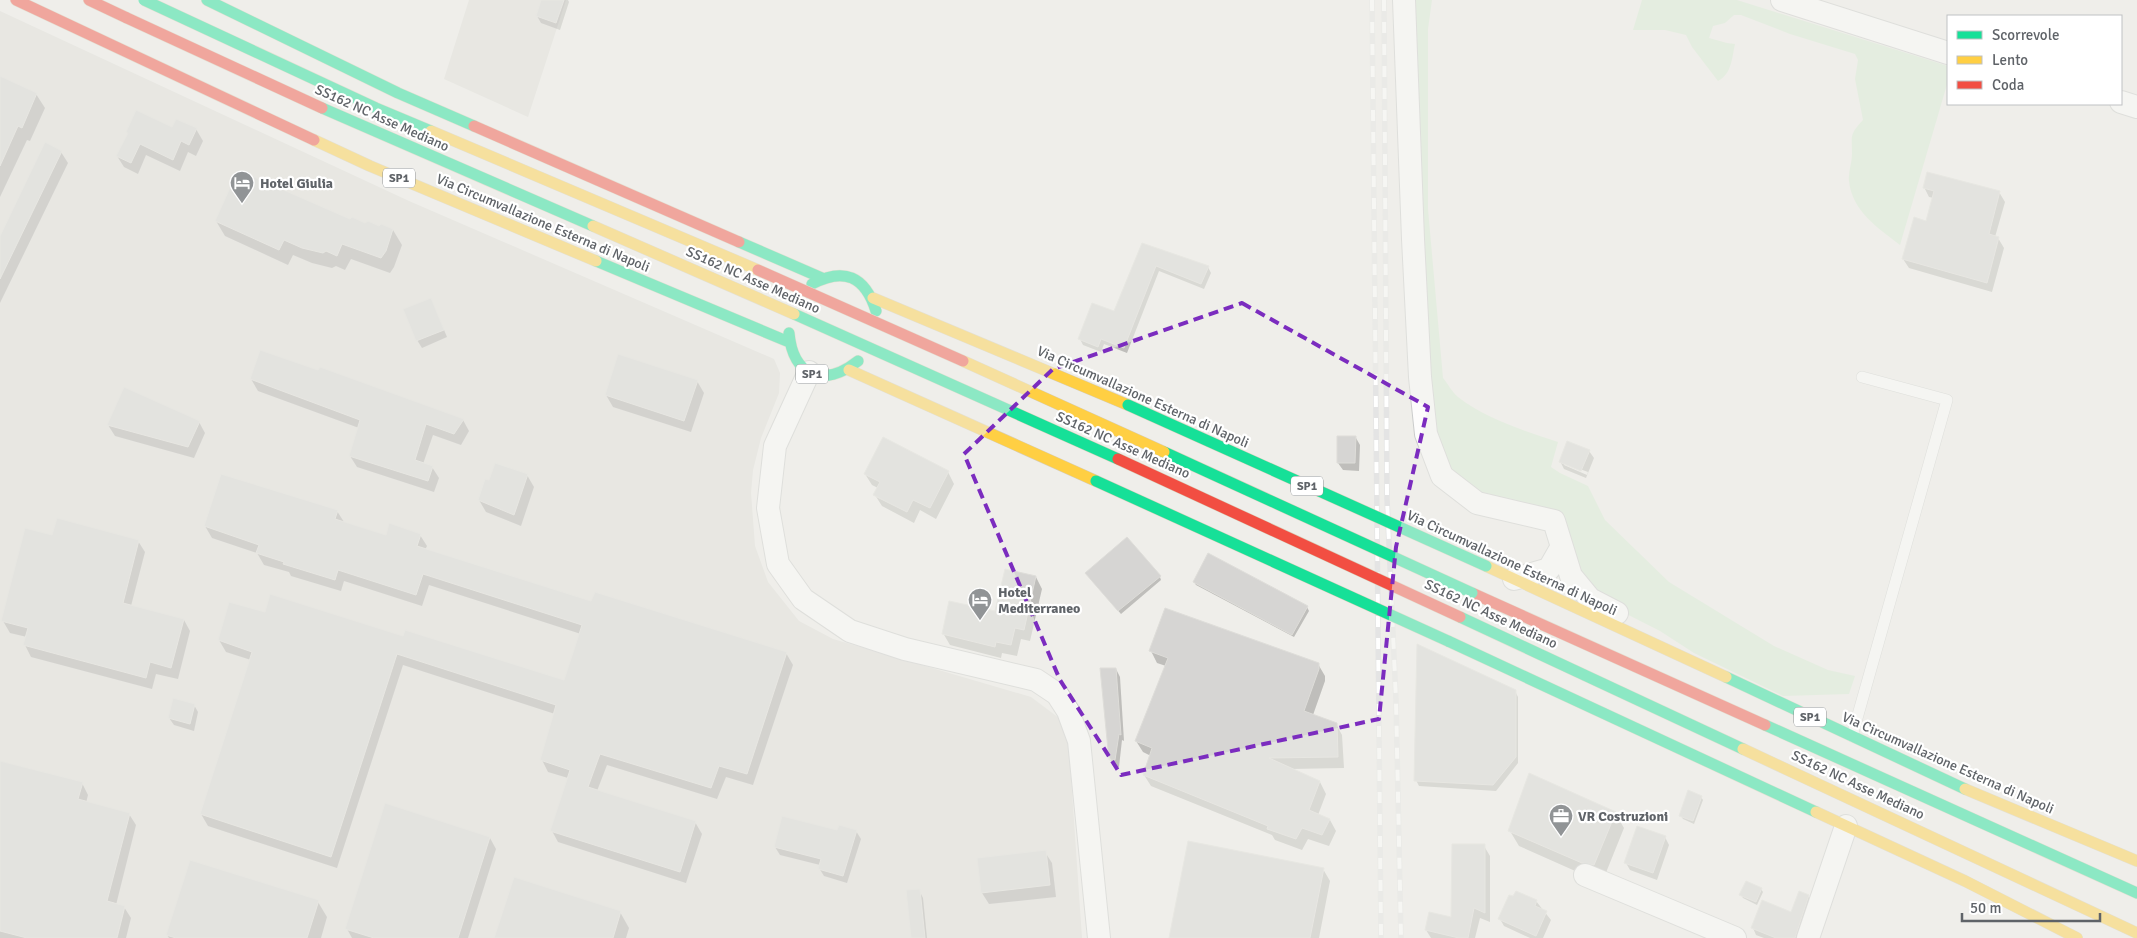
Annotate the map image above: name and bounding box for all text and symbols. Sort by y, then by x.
legend [1947,15,2122,105]
text: Scorrevole [1992,26,2059,44]
text: Lento [1992,51,2028,69]
text: Coda [1992,76,2024,94]
street label: SS162 NC Asse Mediano [312,81,452,155]
road number: SP1 [383,168,415,188]
hotel icon: Hotel Giulia [229,170,255,204]
street label: Via Circumvallazione Esterna di Napoli [434,170,652,276]
place label: Hotel Giulia [260,175,333,192]
street label: SS162 NC Asse Mediano [683,243,823,317]
street label: Via Circumvallazione Esterna di Napoli [1034,342,1252,452]
road number: SP1 [796,364,828,384]
street label: SS162 NC Asse Mediano [1053,408,1193,482]
road number: SP1 [1291,476,1323,496]
street label: Via Circumvallazione Esterna di Napoli [1404,507,1620,619]
street label: SS162 NC Asse Mediano [1422,576,1560,652]
place label: Hotel Mediterraneo [998,584,1080,617]
hotel icon: Hotel Mediterraneo [967,587,993,621]
road number: SP1 [1794,708,1826,726]
street label: Via Circumvallazione Esterna di Napoli [1839,708,2057,818]
street label: SS162 NC Asse Mediano [1789,747,1927,823]
office icon: VR Costruzioni [1548,803,1574,837]
place label: VR Costruzioni [1578,808,1668,825]
scale bar [1962,890,2100,922]
text: 50 m [1970,899,2001,917]

